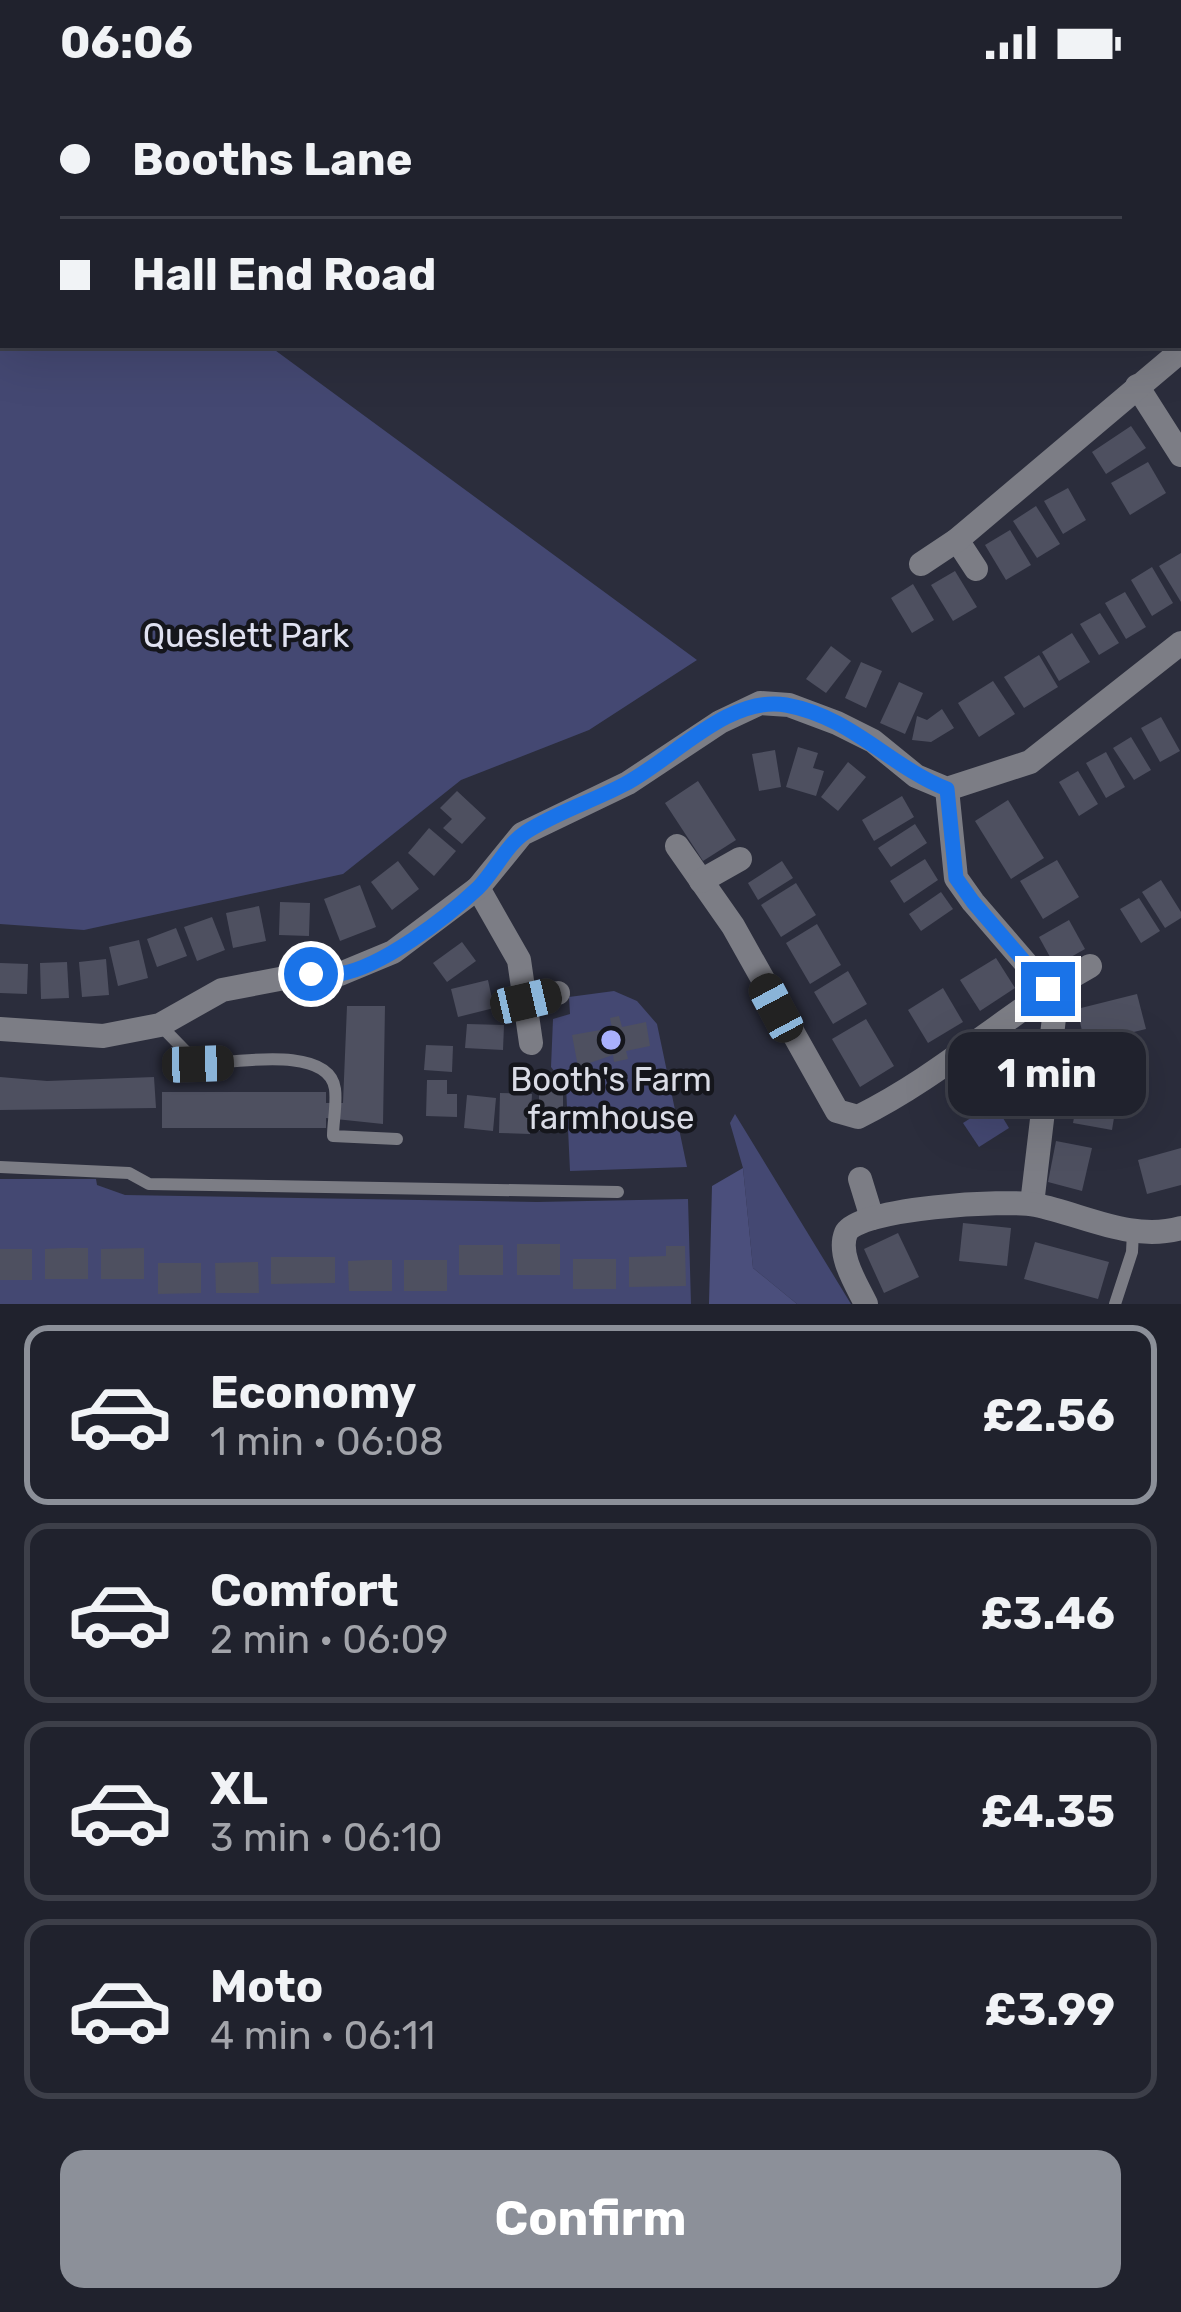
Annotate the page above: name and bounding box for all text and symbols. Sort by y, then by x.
text: 06:06 [60,16,193,69]
text: Booths Lane [132,133,412,186]
text: Hall End Road [132,248,436,301]
park label: Queslett Park [143,616,349,655]
route start [284,947,338,1001]
route end [1021,962,1075,1016]
car [743,968,809,1048]
car [487,975,565,1027]
marker: Booth's Farm farmhouse [598,1027,624,1053]
callout: 1 min [949,1031,1147,1115]
car [161,1045,235,1083]
text: 1 min [997,1051,1097,1097]
place label: Booth's Farm farmhouse [510,1060,712,1137]
icon: car [66,1361,174,1469]
text: Economy [210,1366,416,1419]
text: £2.56 [982,1389,1115,1442]
text: 1 min · 06:08 [210,1419,444,1465]
icon: car [66,1559,174,1667]
text: Comfort [210,1564,399,1617]
text: £3.46 [980,1587,1115,1640]
text: 2 min · 06:09 [210,1617,448,1663]
icon: car [66,1757,174,1865]
text: XL [210,1762,268,1815]
text: £4.35 [981,1785,1115,1838]
text: 3 min · 06:10 [210,1815,442,1861]
icon: car [66,1955,174,2063]
text: Moto [210,1960,323,2013]
text: £3.99 [984,1983,1115,2036]
text: 4 min · 06:11 [210,2013,435,2059]
button: Confirm [60,2150,1121,2288]

